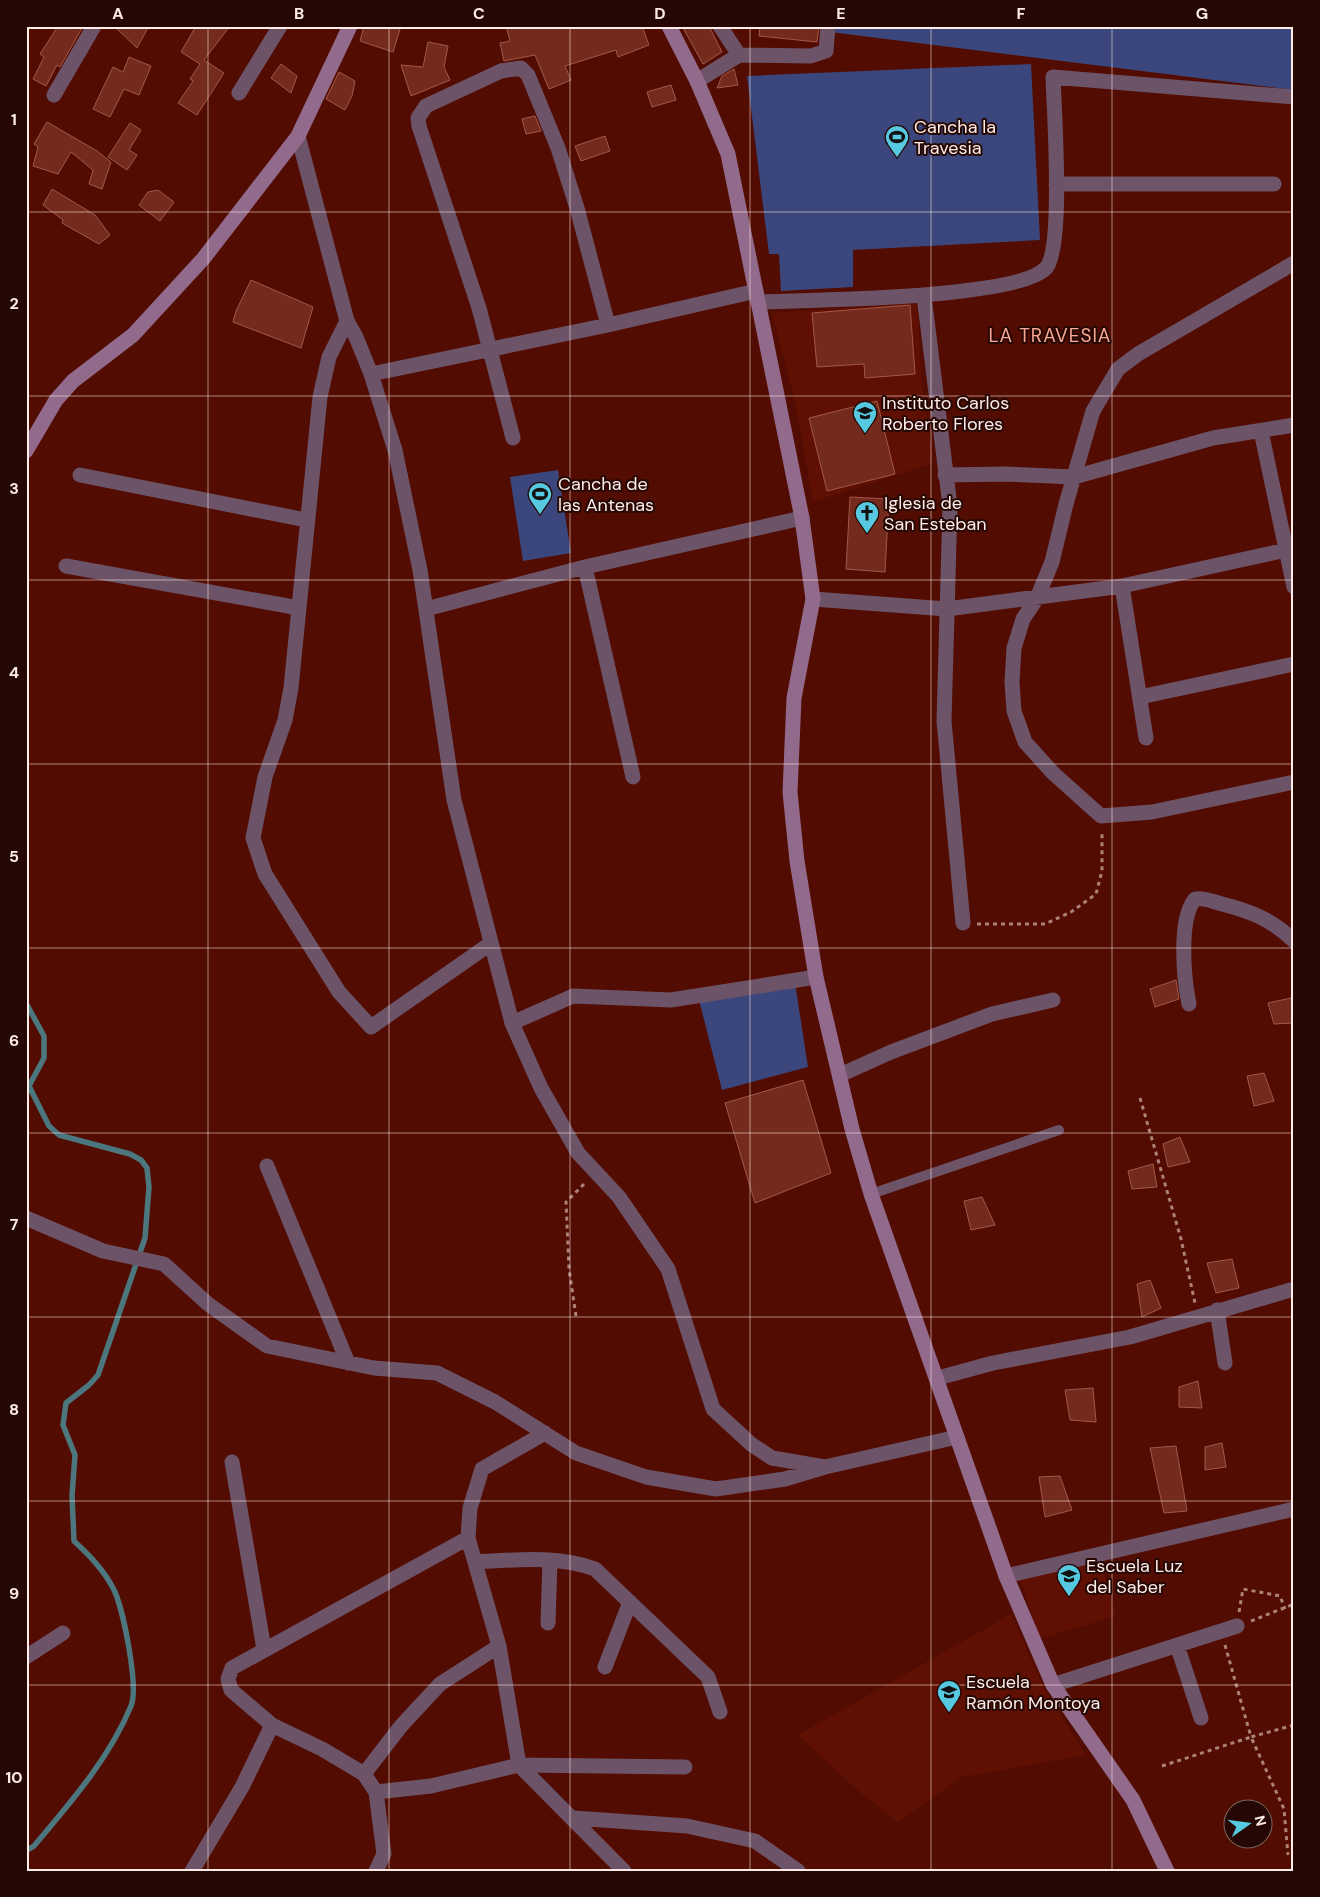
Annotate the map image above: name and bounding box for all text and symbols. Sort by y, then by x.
text: A [112,3,124,24]
text: B [294,3,304,24]
text: C [473,3,485,24]
text: D [654,3,666,24]
text: E [836,3,846,24]
text: F [1017,3,1026,24]
text: G [1196,3,1208,24]
text: 1 [11,109,17,130]
place label: Cancha la Travesia [914,115,996,160]
sports icon: Cancha la Travesia [884,124,910,158]
text: 2 [9,293,19,314]
district label: LA TRAVESIA [989,323,1111,348]
place label: Instituto Carlos Roberto Flores [882,391,1009,436]
school or university icon: Instituto Carlos Roberto Flores [852,400,878,434]
place label: Cancha de las Antenas [558,472,654,517]
text: 3 [9,478,19,499]
sports icon: Cancha de las Antenas [527,481,553,515]
place label: Iglesia de San Esteban [884,491,987,536]
church icon: Iglesia de San Esteban [854,500,880,534]
text: 4 [9,662,19,683]
text: 5 [9,846,19,867]
text: 6 [9,1030,19,1051]
text: 7 [10,1214,19,1235]
text: 8 [9,1399,19,1420]
place label: Escuela Luz del Saber [1086,1554,1183,1599]
school or university icon: Escuela Luz del Saber [1056,1563,1082,1597]
text: 9 [9,1583,19,1604]
place label: Escuela Ramón Montoya [966,1670,1100,1715]
school or university icon: Escuela Ramón Montoya [936,1679,962,1713]
text: 10 [5,1767,23,1788]
north arrow [1222,1800,1272,1850]
text: N [1251,1814,1271,1828]

